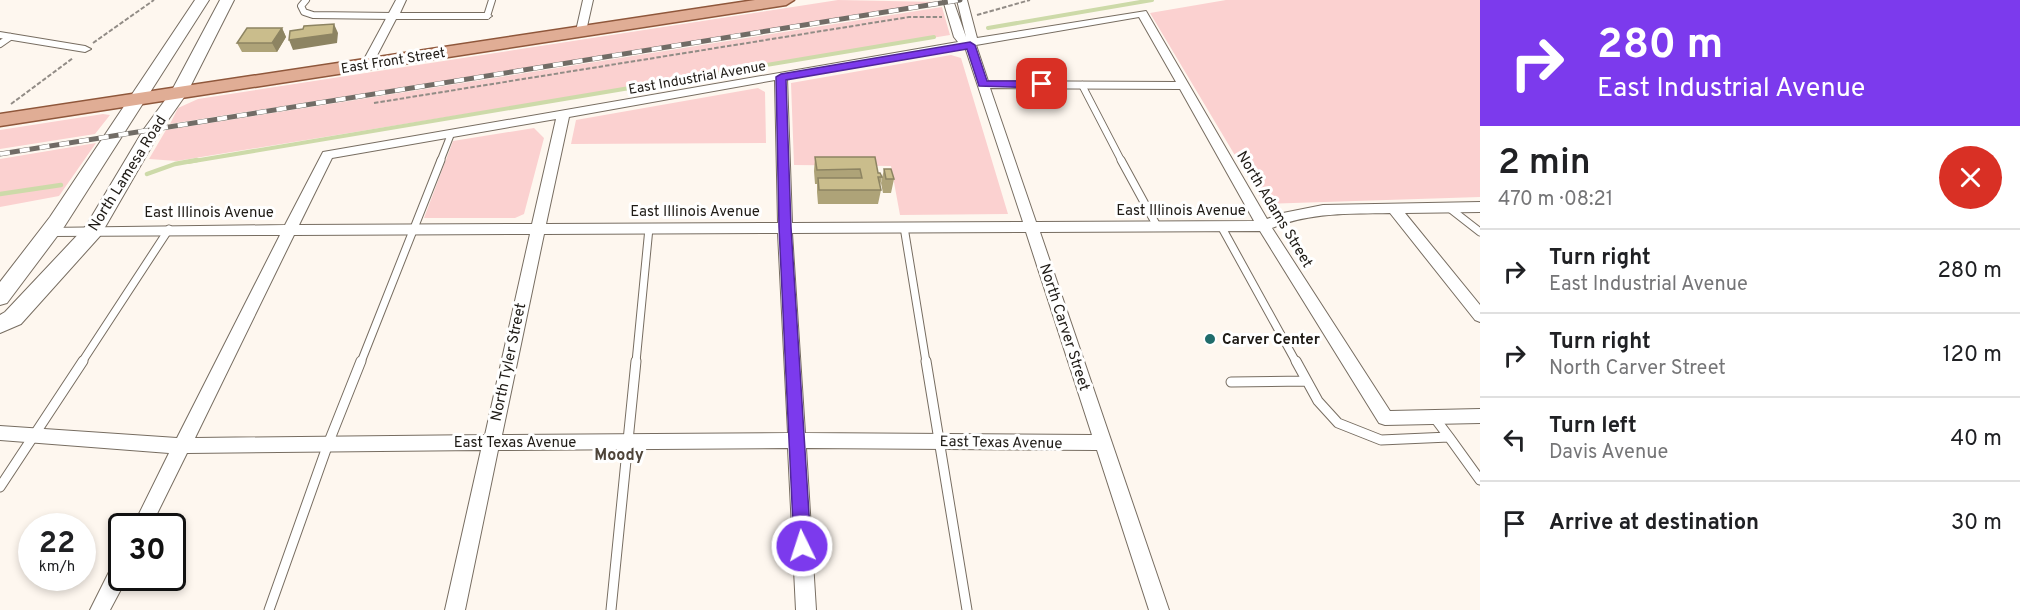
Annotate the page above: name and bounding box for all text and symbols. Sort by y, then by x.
text: 280 m [1597,20,1723,73]
icon: right [1498,24,1576,102]
street label: East Front Street [340,45,446,78]
street label: East Industrial Avenue [627,58,767,99]
pin [1016,58,1067,109]
icon: arrive [1025,67,1058,100]
text: East Industrial Avenue [1597,72,1865,106]
street label: North Lamesa Road [85,112,171,235]
text: 2 min [1498,141,1591,187]
button: close [1939,146,2002,209]
street label: North Adams Street [1231,148,1316,272]
text: 470 m · 08:21 [1498,187,1613,213]
street label: East Illinois Avenue [1116,202,1246,221]
street label: East Illinois Avenue [630,203,760,222]
street label: East Illinois Avenue [144,204,274,223]
text: Turn right [1549,245,1651,272]
icon: right [1498,255,1531,288]
text: 280 m [1937,258,2002,285]
street label: North Carver Street [1034,261,1093,393]
text: East Industrial Avenue [1549,272,1748,298]
street label: North Tyler Street [488,301,531,423]
text: Turn right [1549,329,1651,356]
place label: Carver Center [1222,331,1321,350]
marker: Carver Center [1203,332,1217,346]
icon: right [1498,339,1531,372]
text: 120 m [1942,342,2002,369]
text: North Carver Street [1549,356,1726,382]
text: Turn left [1549,413,1637,440]
icon: left [1498,423,1531,456]
text: 40 m [1950,426,2002,453]
street label: East Texas Avenue [939,433,1062,454]
street label: East Texas Avenue [454,434,576,453]
text: Davis Avenue [1549,440,1668,466]
district label: Moody [594,446,644,466]
icon: arrive [1498,507,1531,540]
text: Arrive at destination [1549,510,1759,537]
text: 30 m [1951,510,2002,537]
speed limit sign: 30 [108,513,186,591]
position arrow [770,514,834,578]
text: 22 [39,526,75,563]
text: km/h [39,558,75,577]

